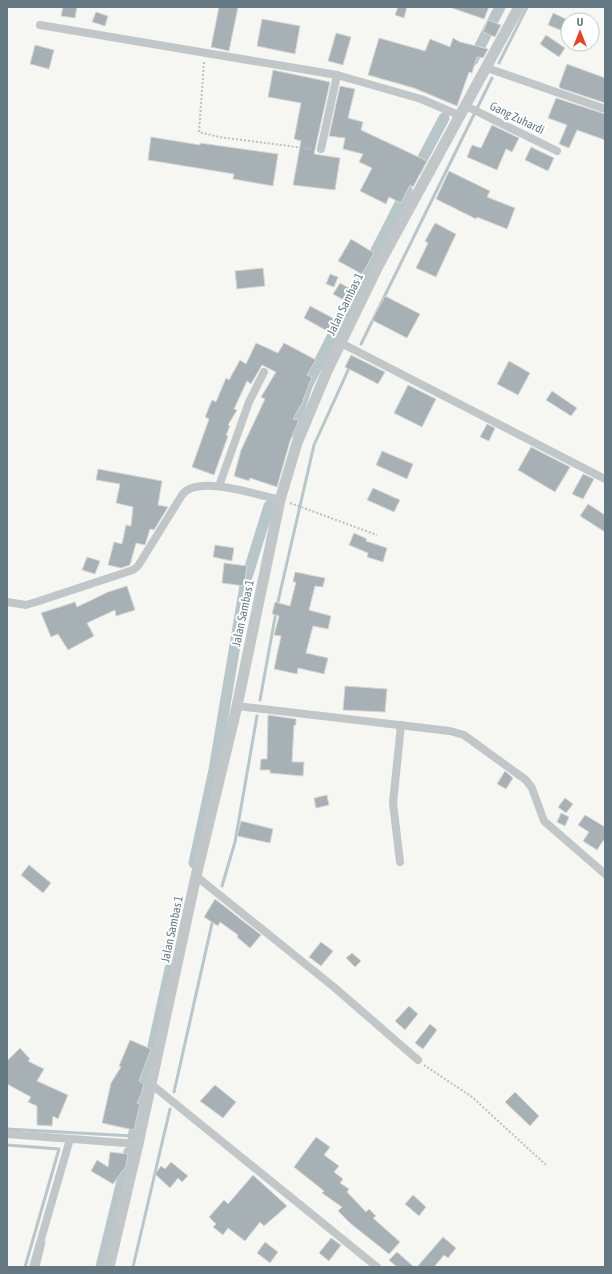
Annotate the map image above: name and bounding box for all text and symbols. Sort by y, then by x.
north arrow [560,12,600,52]
text: U [577,16,583,28]
street label: Gang Zuhardi [487,99,547,137]
street label: Jalan Sambas 1 [324,270,366,337]
street label: Jalan Sambas 1 [229,578,257,648]
street label: Jalan Sambas 1 [158,894,186,964]

